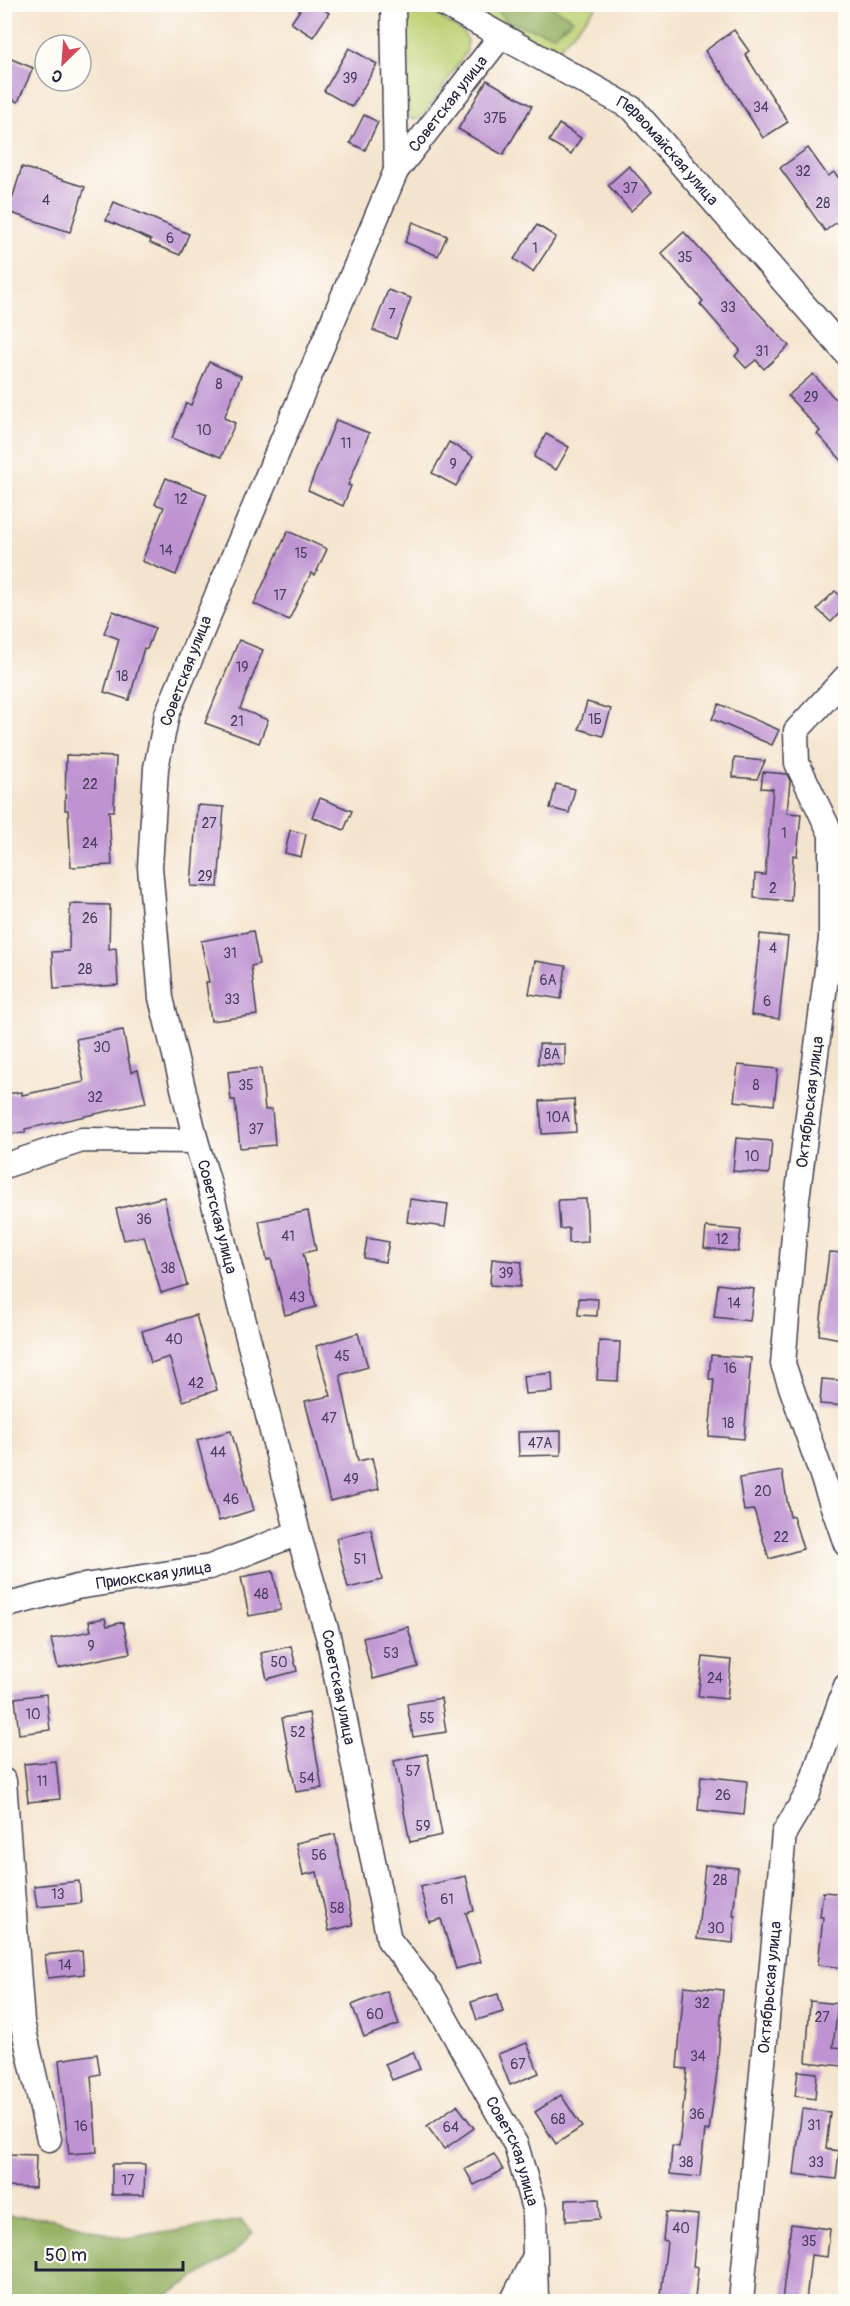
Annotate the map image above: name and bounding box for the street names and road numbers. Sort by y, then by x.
street label: Советская улица [404,52,492,156]
street label: Первомайская улица [613,92,723,210]
street label: Советская улица [156,613,216,729]
street label: Октябрьская улица [792,1035,828,1169]
street label: Советская улица [192,1157,241,1276]
street label: Приокская улица [95,1557,213,1594]
street label: Советская улица [317,1627,360,1747]
street label: Октябрьская улица [754,1920,786,2054]
street label: Советская улица [481,2093,543,2208]

